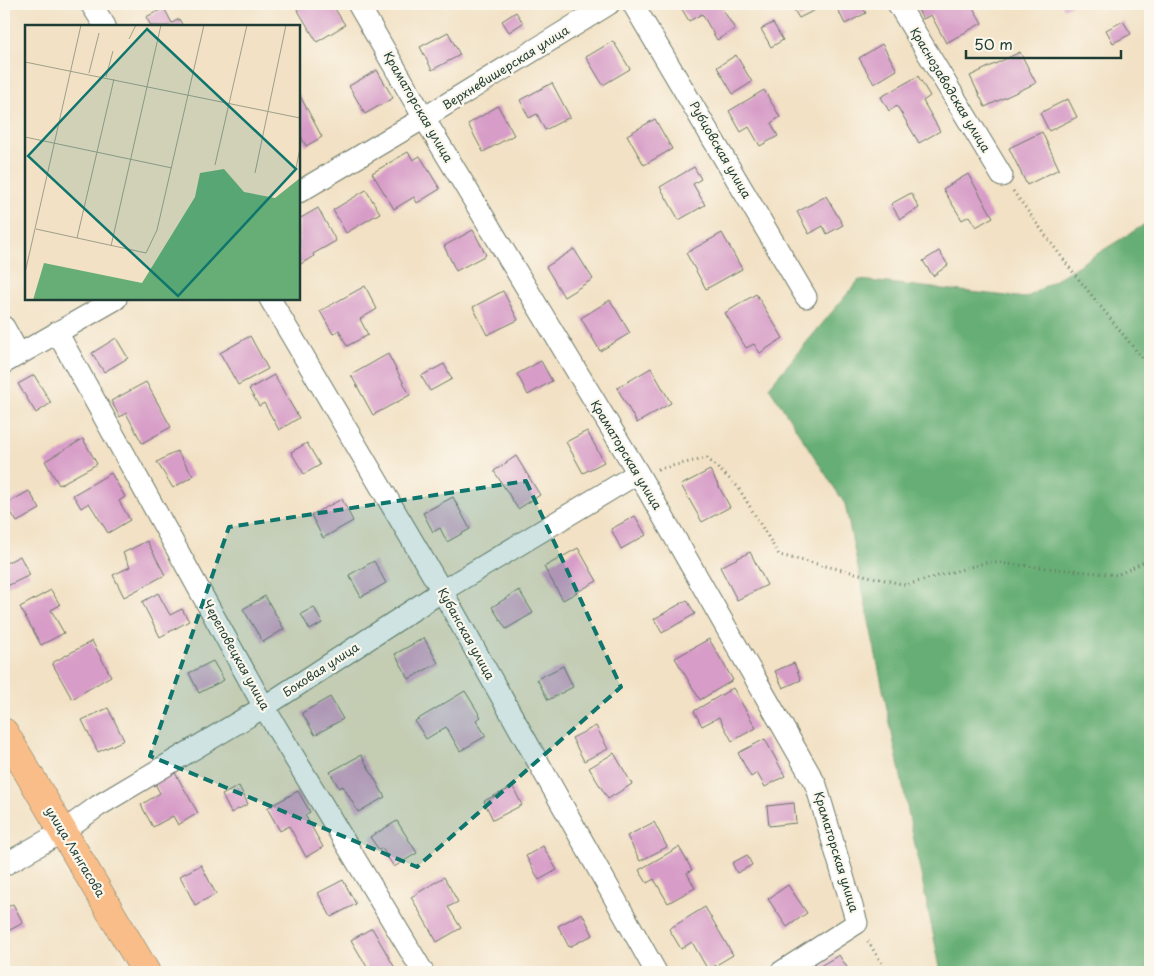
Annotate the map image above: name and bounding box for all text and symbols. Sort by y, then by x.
street label: Верхневишерская улица [439,21,573,114]
street label: Краснозаводская улица [906,24,996,156]
inset map [25,25,300,300]
scale bar [966,28,1122,60]
text: 50 m [974,32,1013,55]
street label: Краматорская улица [380,48,458,166]
street label: Рубцовская улица [686,98,756,202]
street label: Краматорская улица [587,396,667,513]
street label: Кубанская улица [434,584,500,683]
street label: Череповецкая улица [199,596,275,713]
street label: Боковая улица [279,637,363,701]
street label: Краматорская улица [810,789,864,915]
street label: улица Лянгасова [42,803,110,901]

